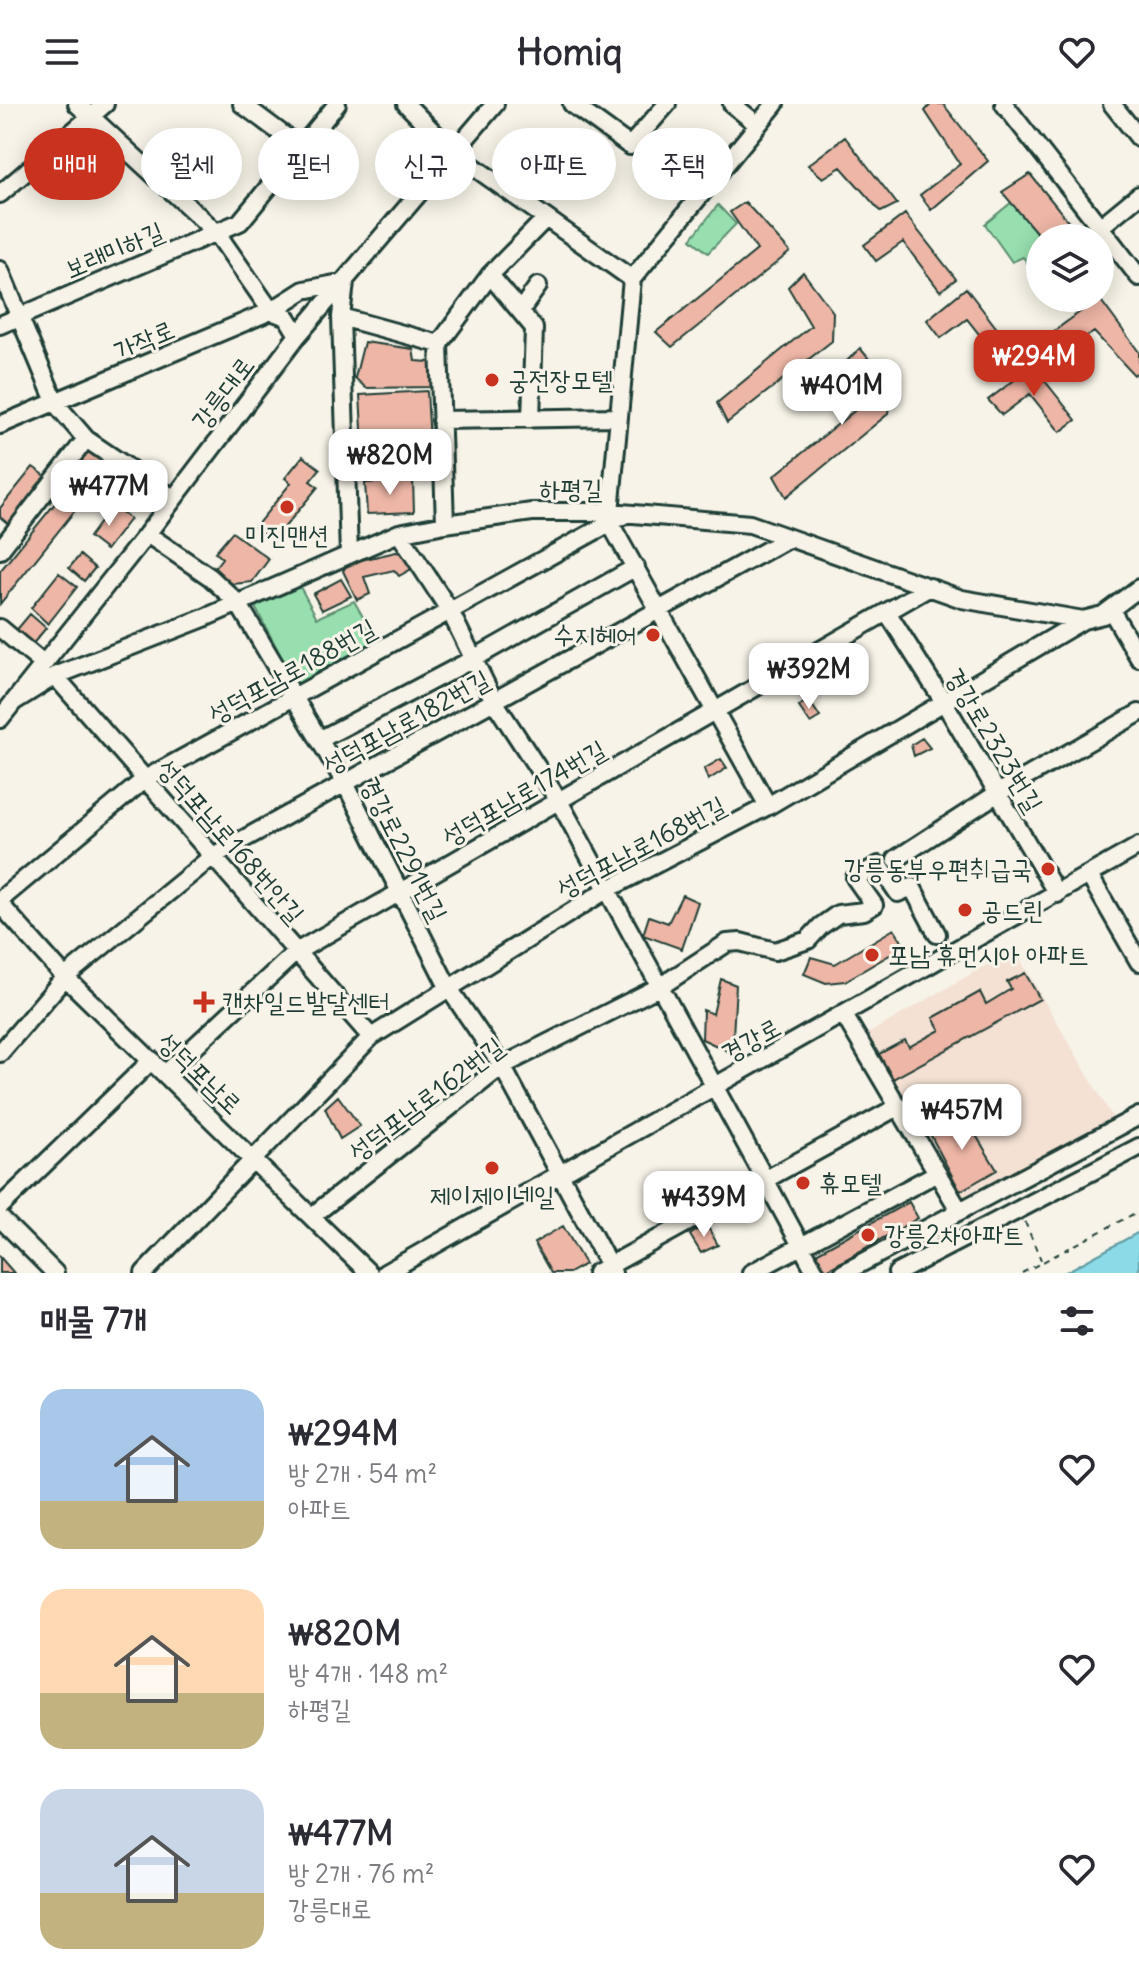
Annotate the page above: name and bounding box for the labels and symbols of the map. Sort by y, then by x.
street label: 보래미하길 [59,214,168,285]
street label: 가작로 [108,312,179,367]
pin: ₩294M [978,330,1090,398]
street label: 강릉대로 [184,349,261,436]
pin: ₩401M [786,359,898,427]
place label: 궁전장모텔 [508,363,613,396]
marker: 궁전장모텔 [483,371,501,389]
pin: ₩820M [334,429,446,497]
pin: ₩477M [53,460,165,528]
street label: 하평길 [540,472,602,505]
marker: 미진맨션 [278,498,296,516]
place label: 미진맨션 [245,518,329,551]
street label: 성덕포남로188번길 [202,611,381,730]
place label: 수지헤어 [553,618,637,651]
marker: 수지헤어 [644,626,662,644]
pin: ₩392M [753,643,865,711]
street label: 성덕포남로182번길 [316,662,495,781]
street label: 경강로2323번길 [938,662,1050,818]
street label: 성덕포남로174번길 [436,732,612,853]
street label: 성덕포남로168번안길 [151,751,312,930]
street label: 경강로2291번길 [354,771,455,927]
street label: 성덕포남로168번길 [551,788,731,905]
place label: 강릉동부우편취급국 [844,852,1032,885]
marker: 강릉동부우편취급국 [1039,860,1057,878]
place label: 공드린 [981,893,1044,926]
marker: 공드린 [956,901,974,919]
place label: 포남 휴먼시아 아파트 [888,938,1089,971]
marker: 포남 휴먼시아 아파트 [863,946,881,964]
place label: 캔차일드발달센터 [222,985,389,1018]
marker: 캔차일드발달센터 [193,991,215,1013]
street label: 경강로 [715,1010,786,1069]
street label: 성덕포남로 [151,1024,249,1121]
street label: 성덕포남로162번길 [341,1029,510,1168]
pin: ₩457M [906,1084,1018,1152]
marker: 제이제이네일 [483,1159,501,1177]
place label: 휴모텔 [819,1166,882,1199]
pin: ₩439M [648,1171,760,1239]
marker: 휴모텔 [794,1174,812,1192]
place label: 제이제이네일 [429,1179,555,1212]
place label: 강릉2차아파트 [884,1218,1024,1251]
marker: 강릉2차아파트 [859,1226,877,1244]

